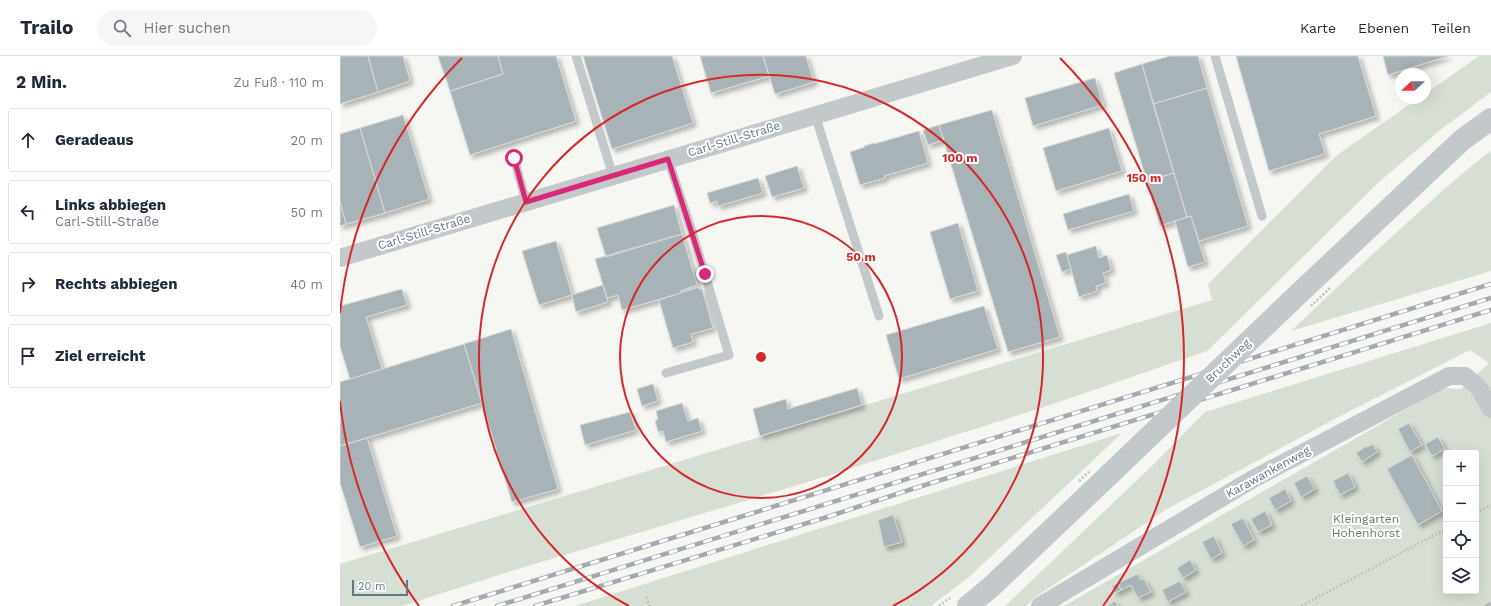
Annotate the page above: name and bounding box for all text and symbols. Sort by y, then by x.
search box [97,10,377,46]
text: Trailo [20,16,73,39]
icon: search [111,17,133,39]
text: Hier suchen [143,19,231,37]
text: Karte [1300,20,1336,36]
text: Ebenen [1358,20,1409,36]
text: Teilen [1431,20,1471,36]
north arrow [1395,68,1431,104]
text: 2 Min. [16,72,67,92]
text: Zu Fuß · 110 m [234,75,324,90]
street label: Carl-Still-Straße [686,118,782,160]
icon: ahead [17,129,39,151]
text: Geradeaus [55,131,134,149]
text: 20 m [291,133,323,148]
route start [505,149,523,167]
text: 100 m [942,151,978,165]
text: 150 m [1127,171,1161,185]
text: Links abbiegen [55,196,166,214]
icon: left [17,201,39,223]
text: 50 m [291,205,323,220]
street label: Carl-Still-Straße [376,211,472,253]
text: Carl-Still-Straße [55,214,159,229]
text: 50 m [846,250,876,264]
route end [696,265,714,283]
icon: right [17,273,39,295]
text: Rechts abbiegen [55,275,177,293]
text: 40 m [290,277,323,292]
street label: Bruchweg [1203,336,1254,386]
icon: arrive [17,345,39,367]
text: Ziel erreicht [55,347,145,365]
centre of rings [754,350,768,364]
street label: Karawankenweg [1223,443,1313,501]
map controls [1443,450,1479,594]
button: + [1443,450,1479,486]
button: − [1443,486,1479,522]
park label: Kleingarten Hohenhorst [1332,512,1400,540]
button: locate [1443,522,1479,558]
button: layers [1443,558,1479,594]
scale bar [352,578,408,597]
text: 20 m [358,580,386,593]

